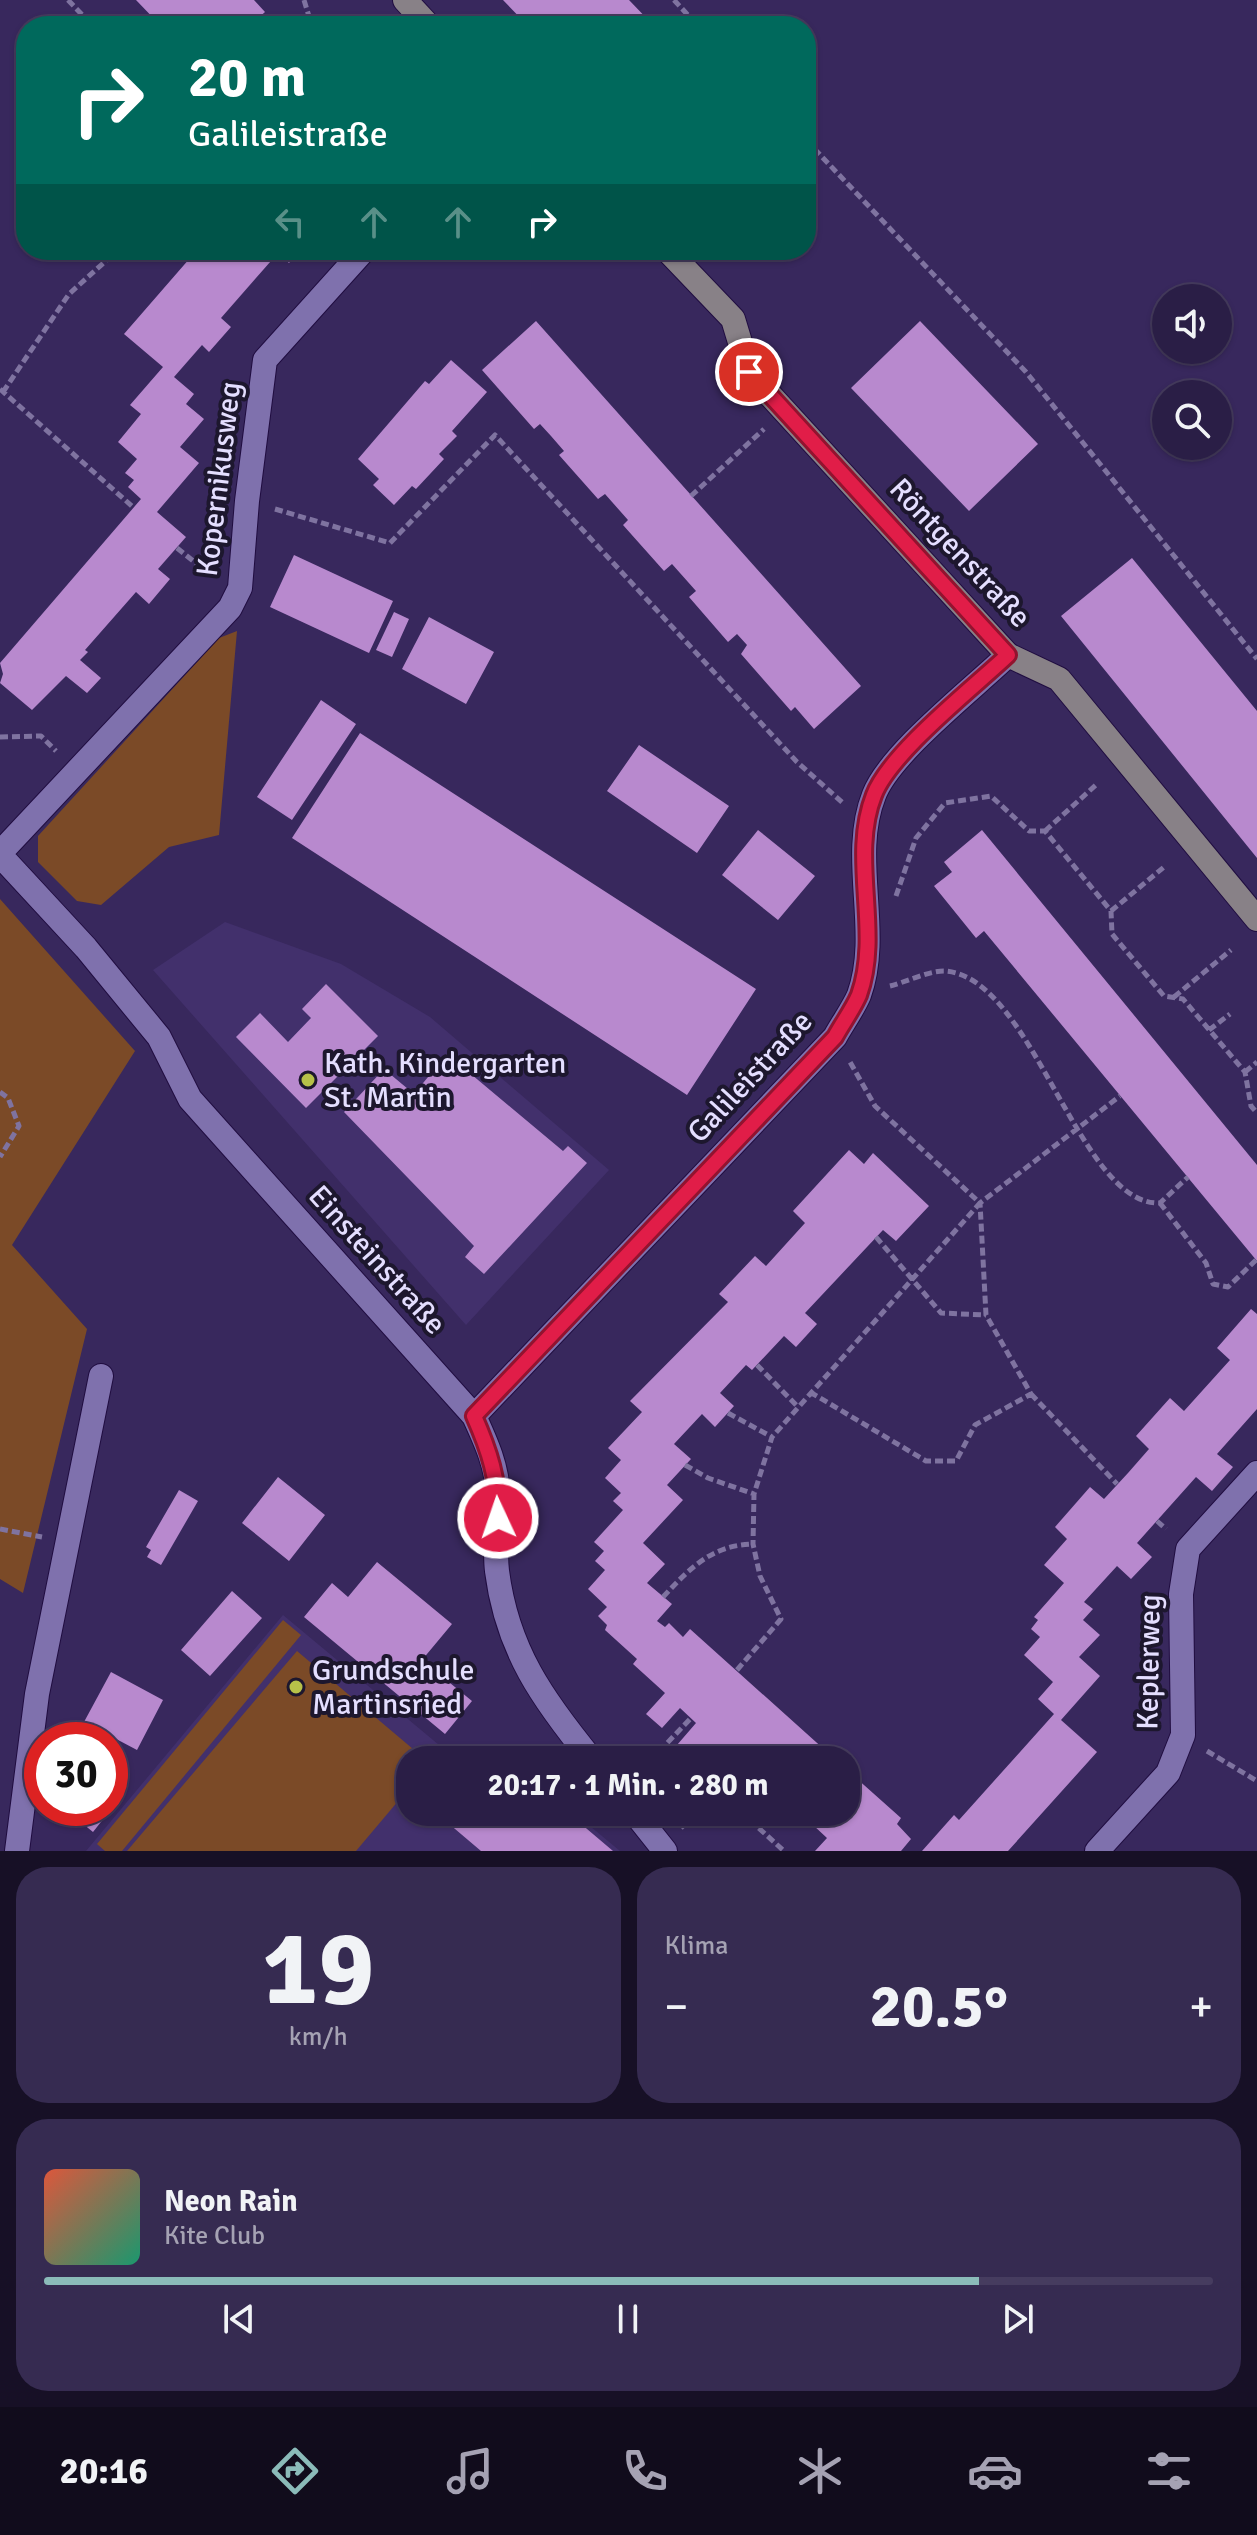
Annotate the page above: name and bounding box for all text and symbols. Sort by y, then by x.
text: 20 m [188,43,306,112]
icon: right [56,48,160,152]
text: Galileistraße [188,112,388,157]
icon: left [268,200,312,244]
icon: ahead [352,200,396,244]
icon: ahead [436,200,480,244]
icon: right [520,200,564,244]
map controls [1152,284,1232,460]
button: sound [1152,284,1232,364]
pin [715,338,783,406]
icon: arrive [727,350,771,394]
street label: Kopernikusweg [189,380,249,578]
button: search [1152,380,1232,460]
street label: Röntgenstraße [881,471,1039,635]
street label: Galileistraße [680,1004,820,1150]
place label: Kath. Kindergarten St. Martin [324,1045,566,1116]
marker: Kath. Kindergarten St. Martin [299,1071,317,1089]
street label: Einsteinstraße [300,1178,454,1342]
position arrow [456,1476,540,1560]
street label: Keplerweg [1129,1594,1169,1730]
place label: Grundschule Martinsried [312,1652,475,1723]
marker: Grundschule Martinsried [287,1678,305,1696]
speed limit sign: 30 [24,1722,128,1826]
text: 20:17 · 1 Min. · 280 m [487,1767,769,1804]
text: 19 [262,1905,374,2033]
text: Klima [665,1930,728,1962]
text: 20.5° [870,1970,1008,2044]
text: − [665,1980,688,2034]
text: + [1189,1980,1213,2034]
text: km/h [289,2021,348,2053]
text: Neon Rain [164,2183,298,2220]
text: Kite Club [164,2220,265,2252]
icon: previous [217,2297,261,2341]
icon: pause [606,2297,650,2341]
icon: next [996,2297,1040,2341]
icon: directions [267,2443,323,2499]
icon: music [442,2443,498,2499]
icon: phone [617,2443,673,2499]
icon: climate [792,2443,848,2499]
icon: car [967,2443,1023,2499]
icon: filters [1141,2443,1197,2499]
text: 20:16 [59,2449,148,2494]

